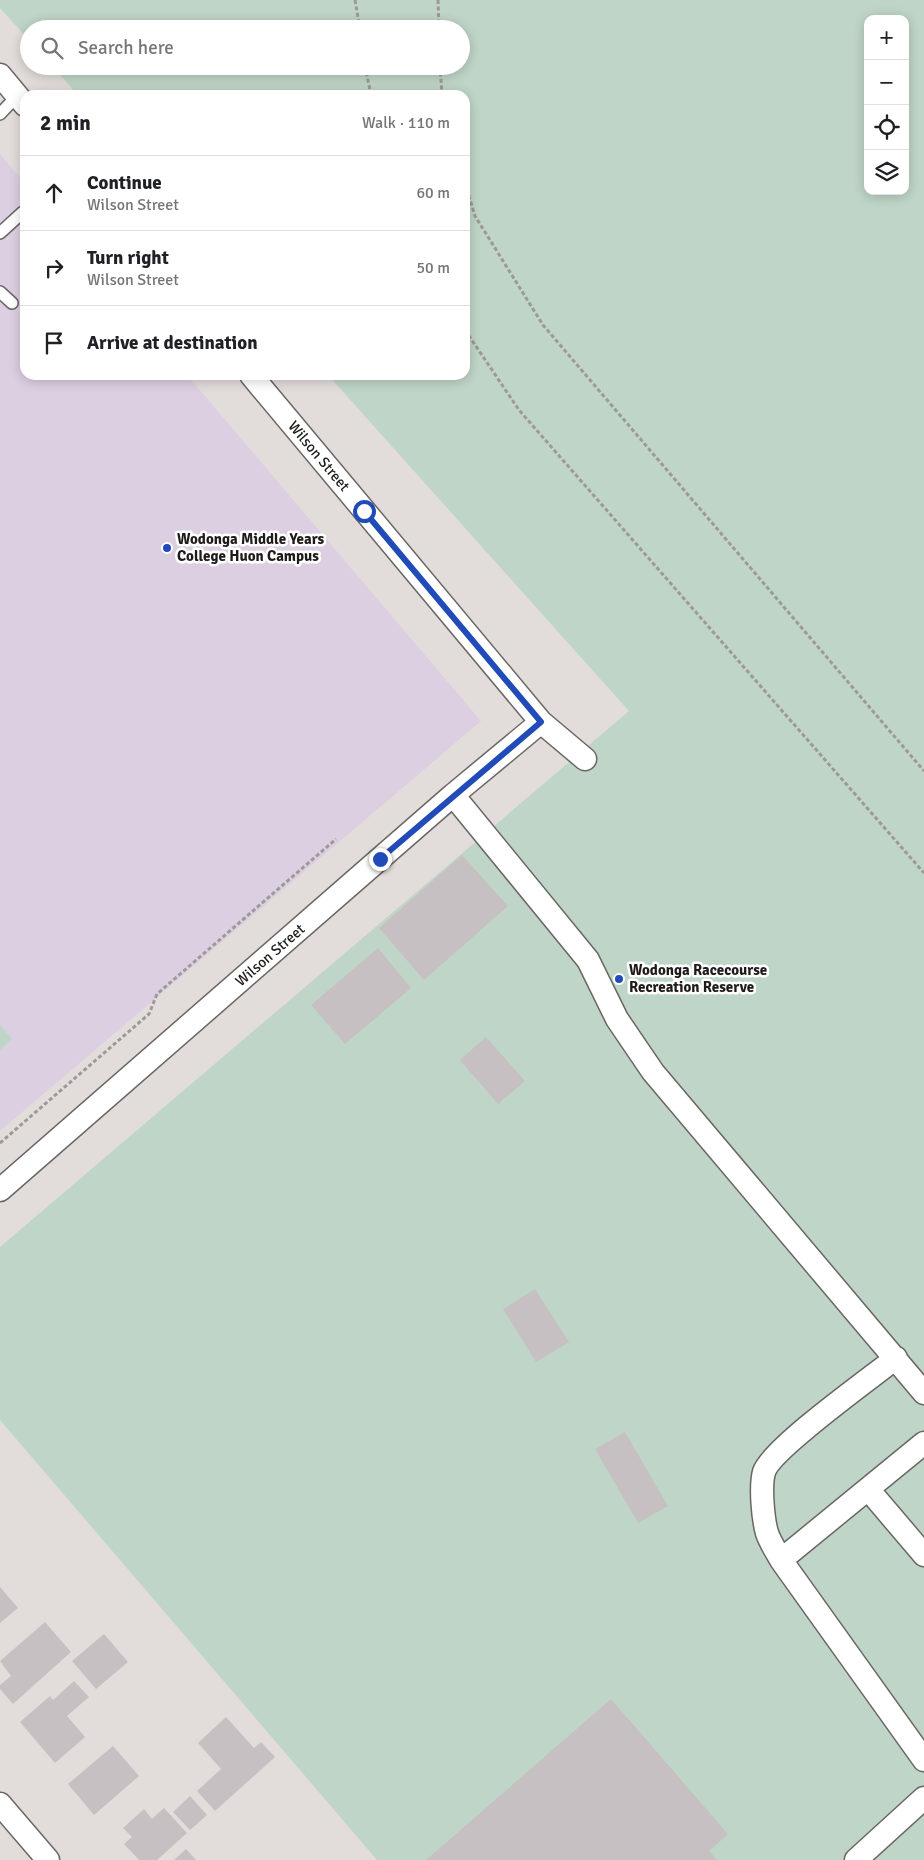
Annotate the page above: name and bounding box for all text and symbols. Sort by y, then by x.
map controls [864,15,909,195]
button: + [864,15,909,60]
search box [20,20,470,75]
icon: search [38,34,66,62]
text: Search here [78,36,174,60]
button: − [864,60,909,105]
button: locate [864,105,909,150]
text: 2 min [40,110,91,136]
text: Walk · 110 m [362,113,450,133]
button: layers [864,150,909,195]
text: Continue [87,171,162,195]
icon: ahead [40,179,68,207]
text: 60 m [416,183,450,203]
text: Wilson Street [87,195,179,215]
text: Turn right [87,246,169,270]
icon: right [40,254,68,282]
text: 50 m [416,258,450,278]
text: Wilson Street [87,270,179,290]
icon: arrive [40,329,68,357]
text: Arrive at destination [87,331,258,355]
street label: Wilson Street [284,417,354,495]
route start [353,500,376,523]
place label: Wodonga Middle Years College Huon Campus [177,530,325,565]
marker: Wodonga Middle Years College Huon Campus [161,542,173,554]
route end [369,848,392,871]
street label: Wilson Street [232,920,308,990]
place label: Wodonga Racecourse Recreation Reserve [629,961,767,996]
marker: Wodonga Racecourse Recreation Reserve [613,973,625,985]

